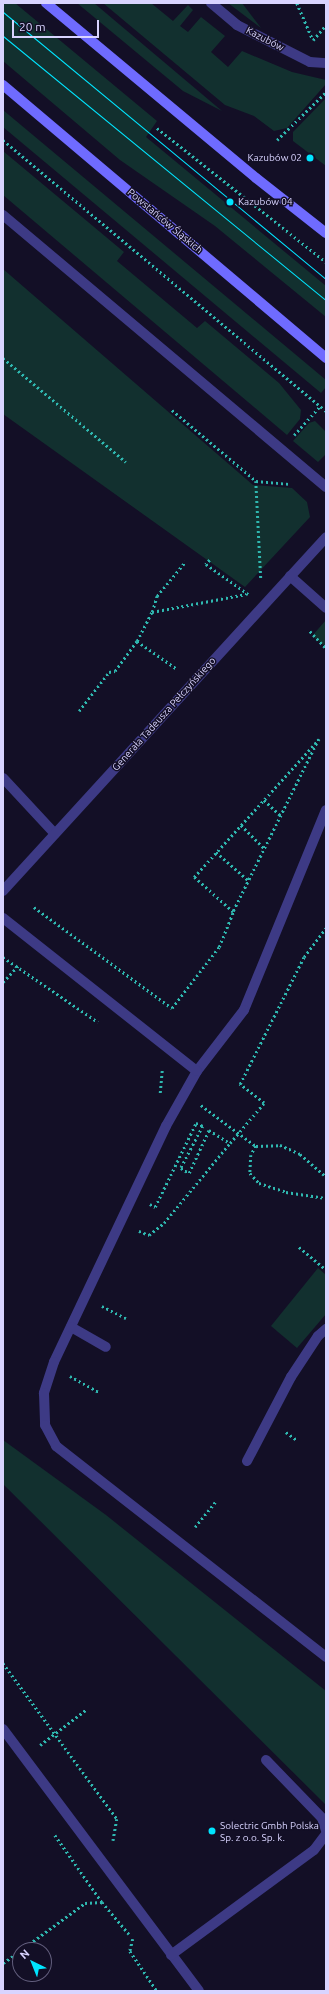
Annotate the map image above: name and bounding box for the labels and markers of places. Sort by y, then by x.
place label: Kazubów 02 [247,152,302,164]
marker: Kazubów 02 [305,153,315,163]
place label: Kazubów 04 [238,196,293,208]
marker: Kazubów 04 [225,197,235,207]
place label: Solectric Gmbh Polska Sp. z o.o. Sp. k. [220,1819,319,1842]
marker: Solectric Gmbh Polska Sp. z o.o. Sp. k. [207,1826,217,1836]

